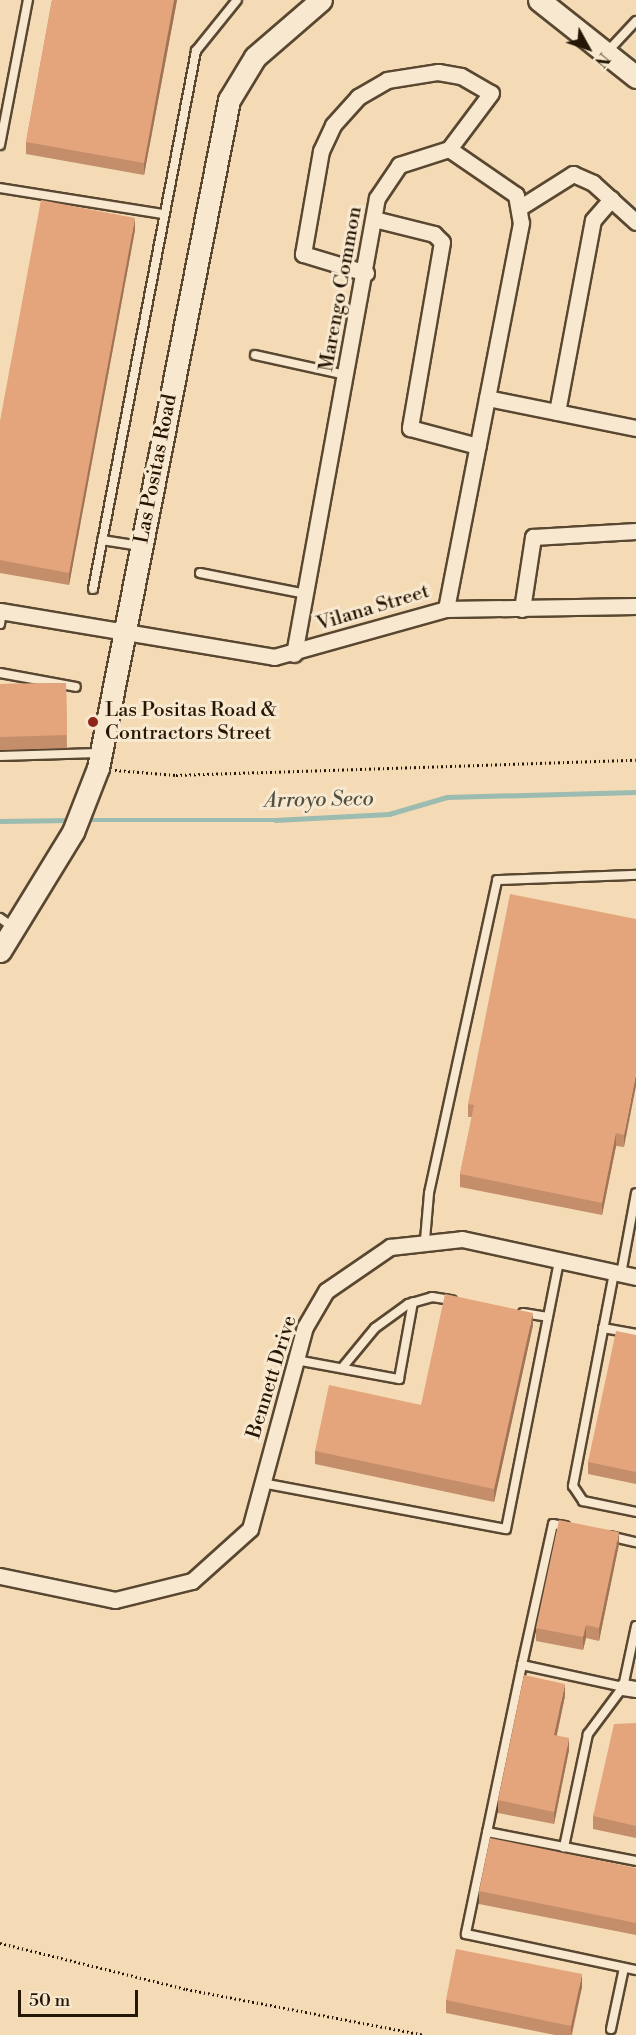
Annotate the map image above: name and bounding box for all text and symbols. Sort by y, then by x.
north arrow [558,18,618,78]
text: N [590,48,614,71]
street label: Marengo Common [315,205,367,373]
street label: Las Positas Road [130,392,182,546]
street label: Vilana Street [314,580,432,636]
place label: Las Positas Road & Contractors Street [105,698,277,745]
marker: Las Positas Road & Contractors Street [86,715,100,729]
water label: Arroyo Seco [264,786,374,814]
street label: Bennett Drive [242,1313,302,1441]
scale bar [21,1978,141,2016]
text: 50 m [29,1989,70,2012]

